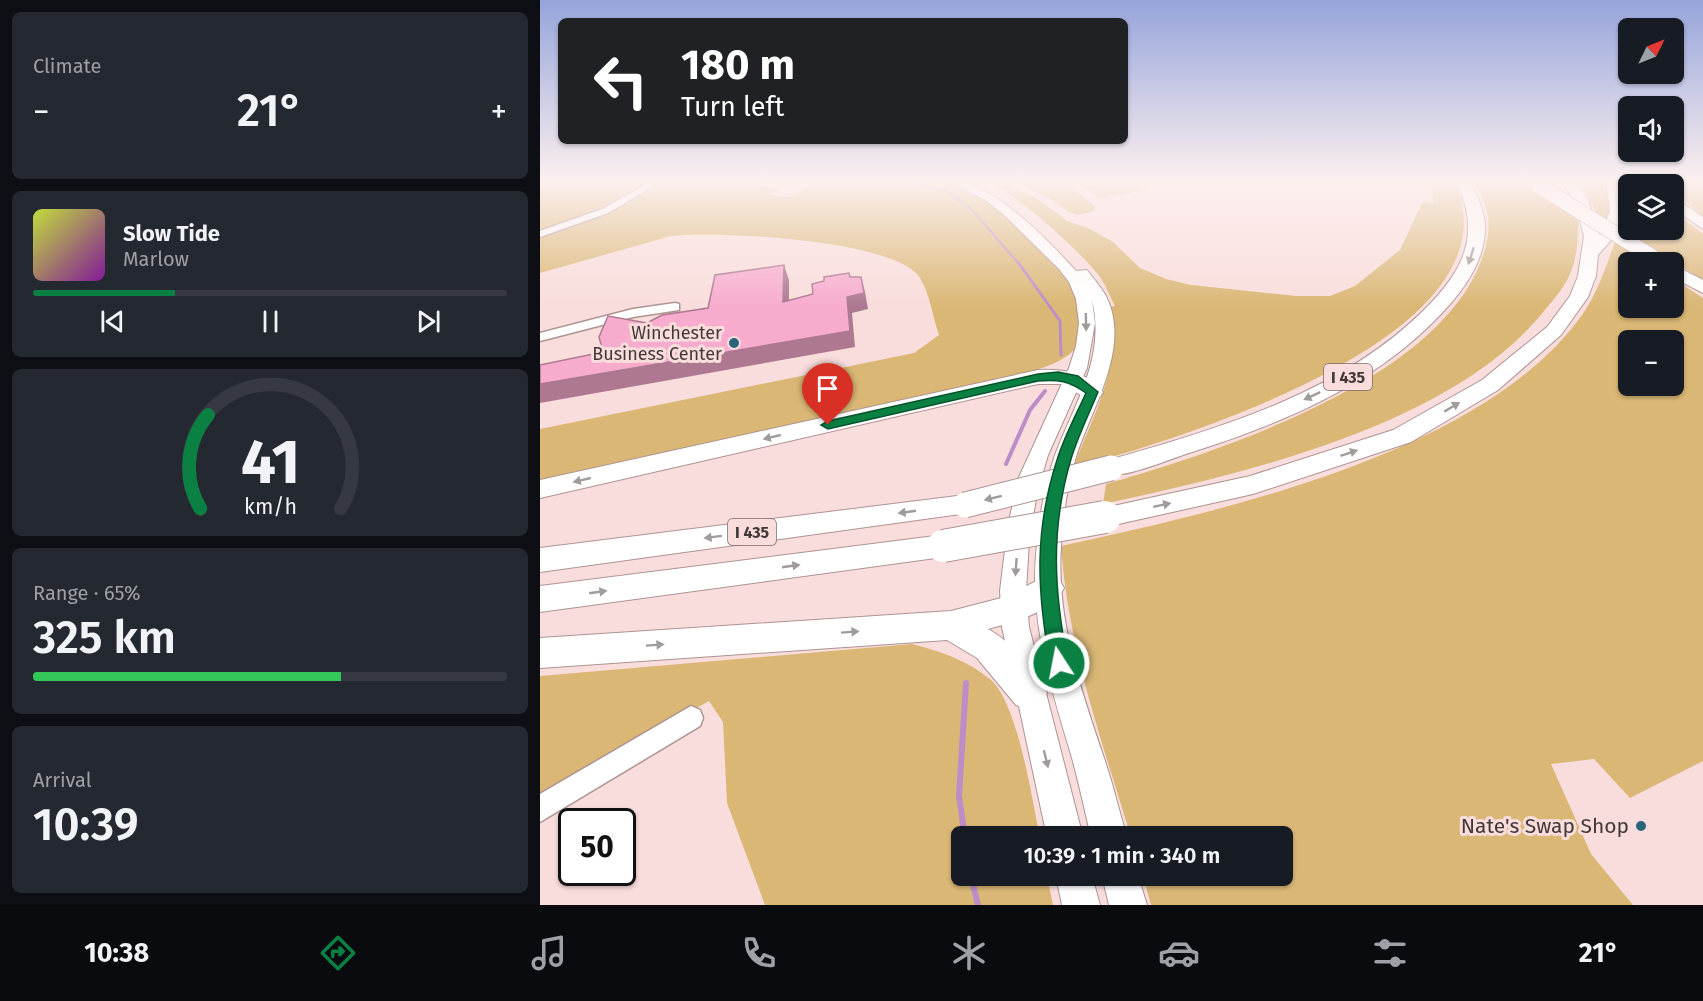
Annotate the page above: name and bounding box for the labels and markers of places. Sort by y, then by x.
place label: Winchester Business Center [592,322,722,365]
marker: Winchester Business Center [727,336,741,350]
pin [802,363,853,425]
place label: Nate's Swap Shop [1461,813,1629,839]
marker: Nate's Swap Shop [1634,819,1648,833]

